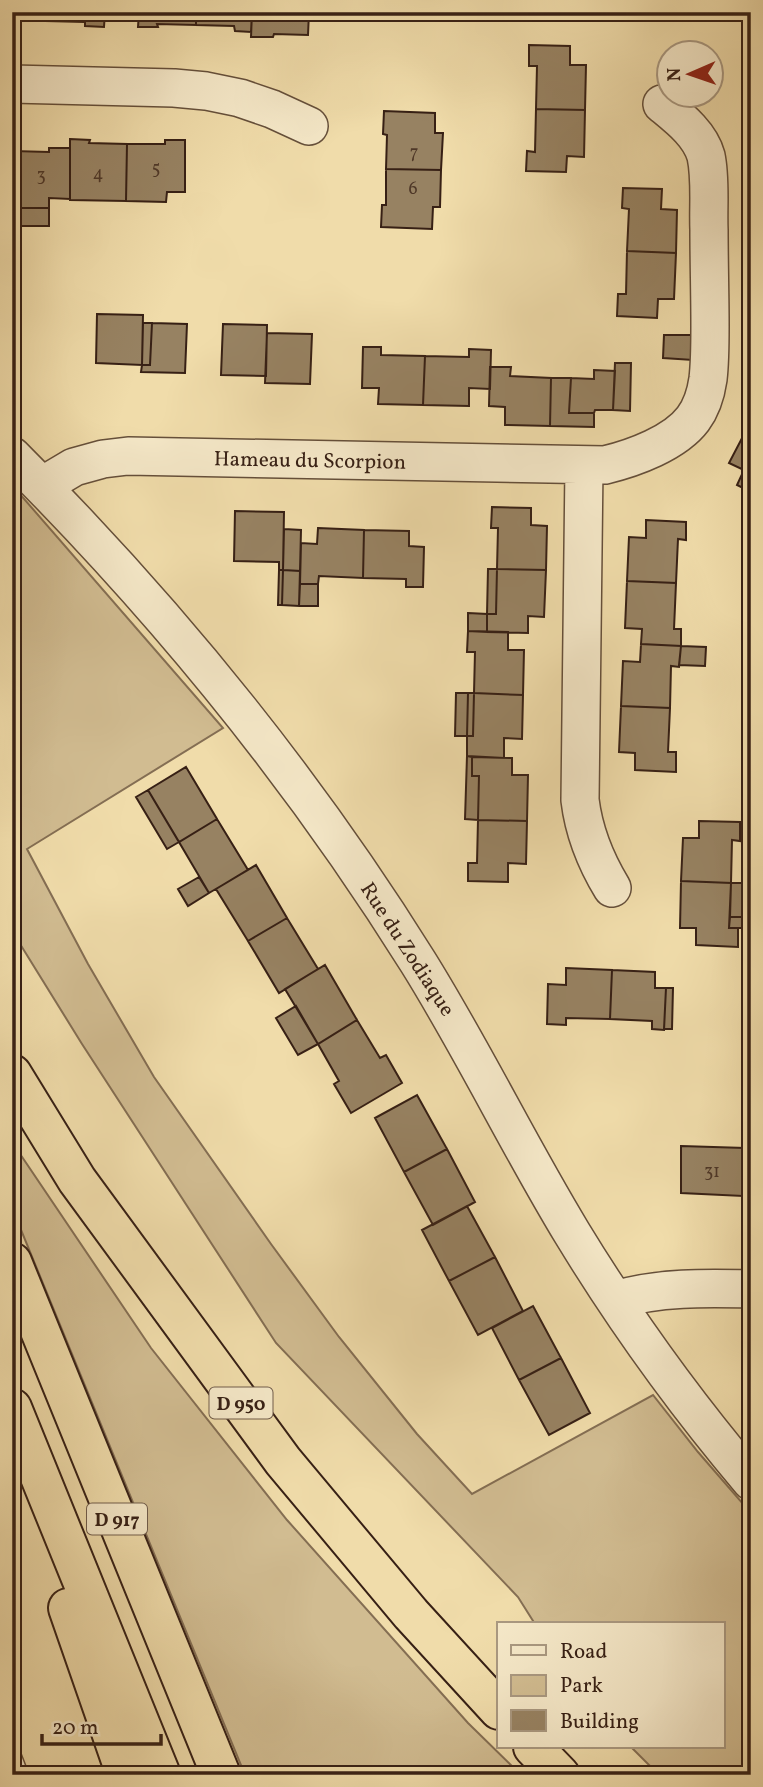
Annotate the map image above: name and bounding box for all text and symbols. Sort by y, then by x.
north arrow [654,38,724,108]
text: N [662,67,688,82]
house number: 7 [410,141,418,166]
house number: 5 [152,157,160,182]
house number: 4 [93,162,103,187]
house number: 3 [36,164,46,189]
house number: 6 [408,177,418,202]
street label: Hameau du Scorpion [214,445,406,478]
street label: Rue du Zodiaque [352,877,461,1023]
house number: 31 [704,1160,720,1185]
road number: D 950 [210,1387,272,1418]
road number: D 917 [87,1504,147,1534]
legend [497,1622,724,1748]
text: Road [560,1638,607,1667]
text: Park [560,1672,603,1701]
scale bar [42,1703,161,1747]
text: Building [560,1708,639,1737]
text: 20 m [52,1714,98,1743]

